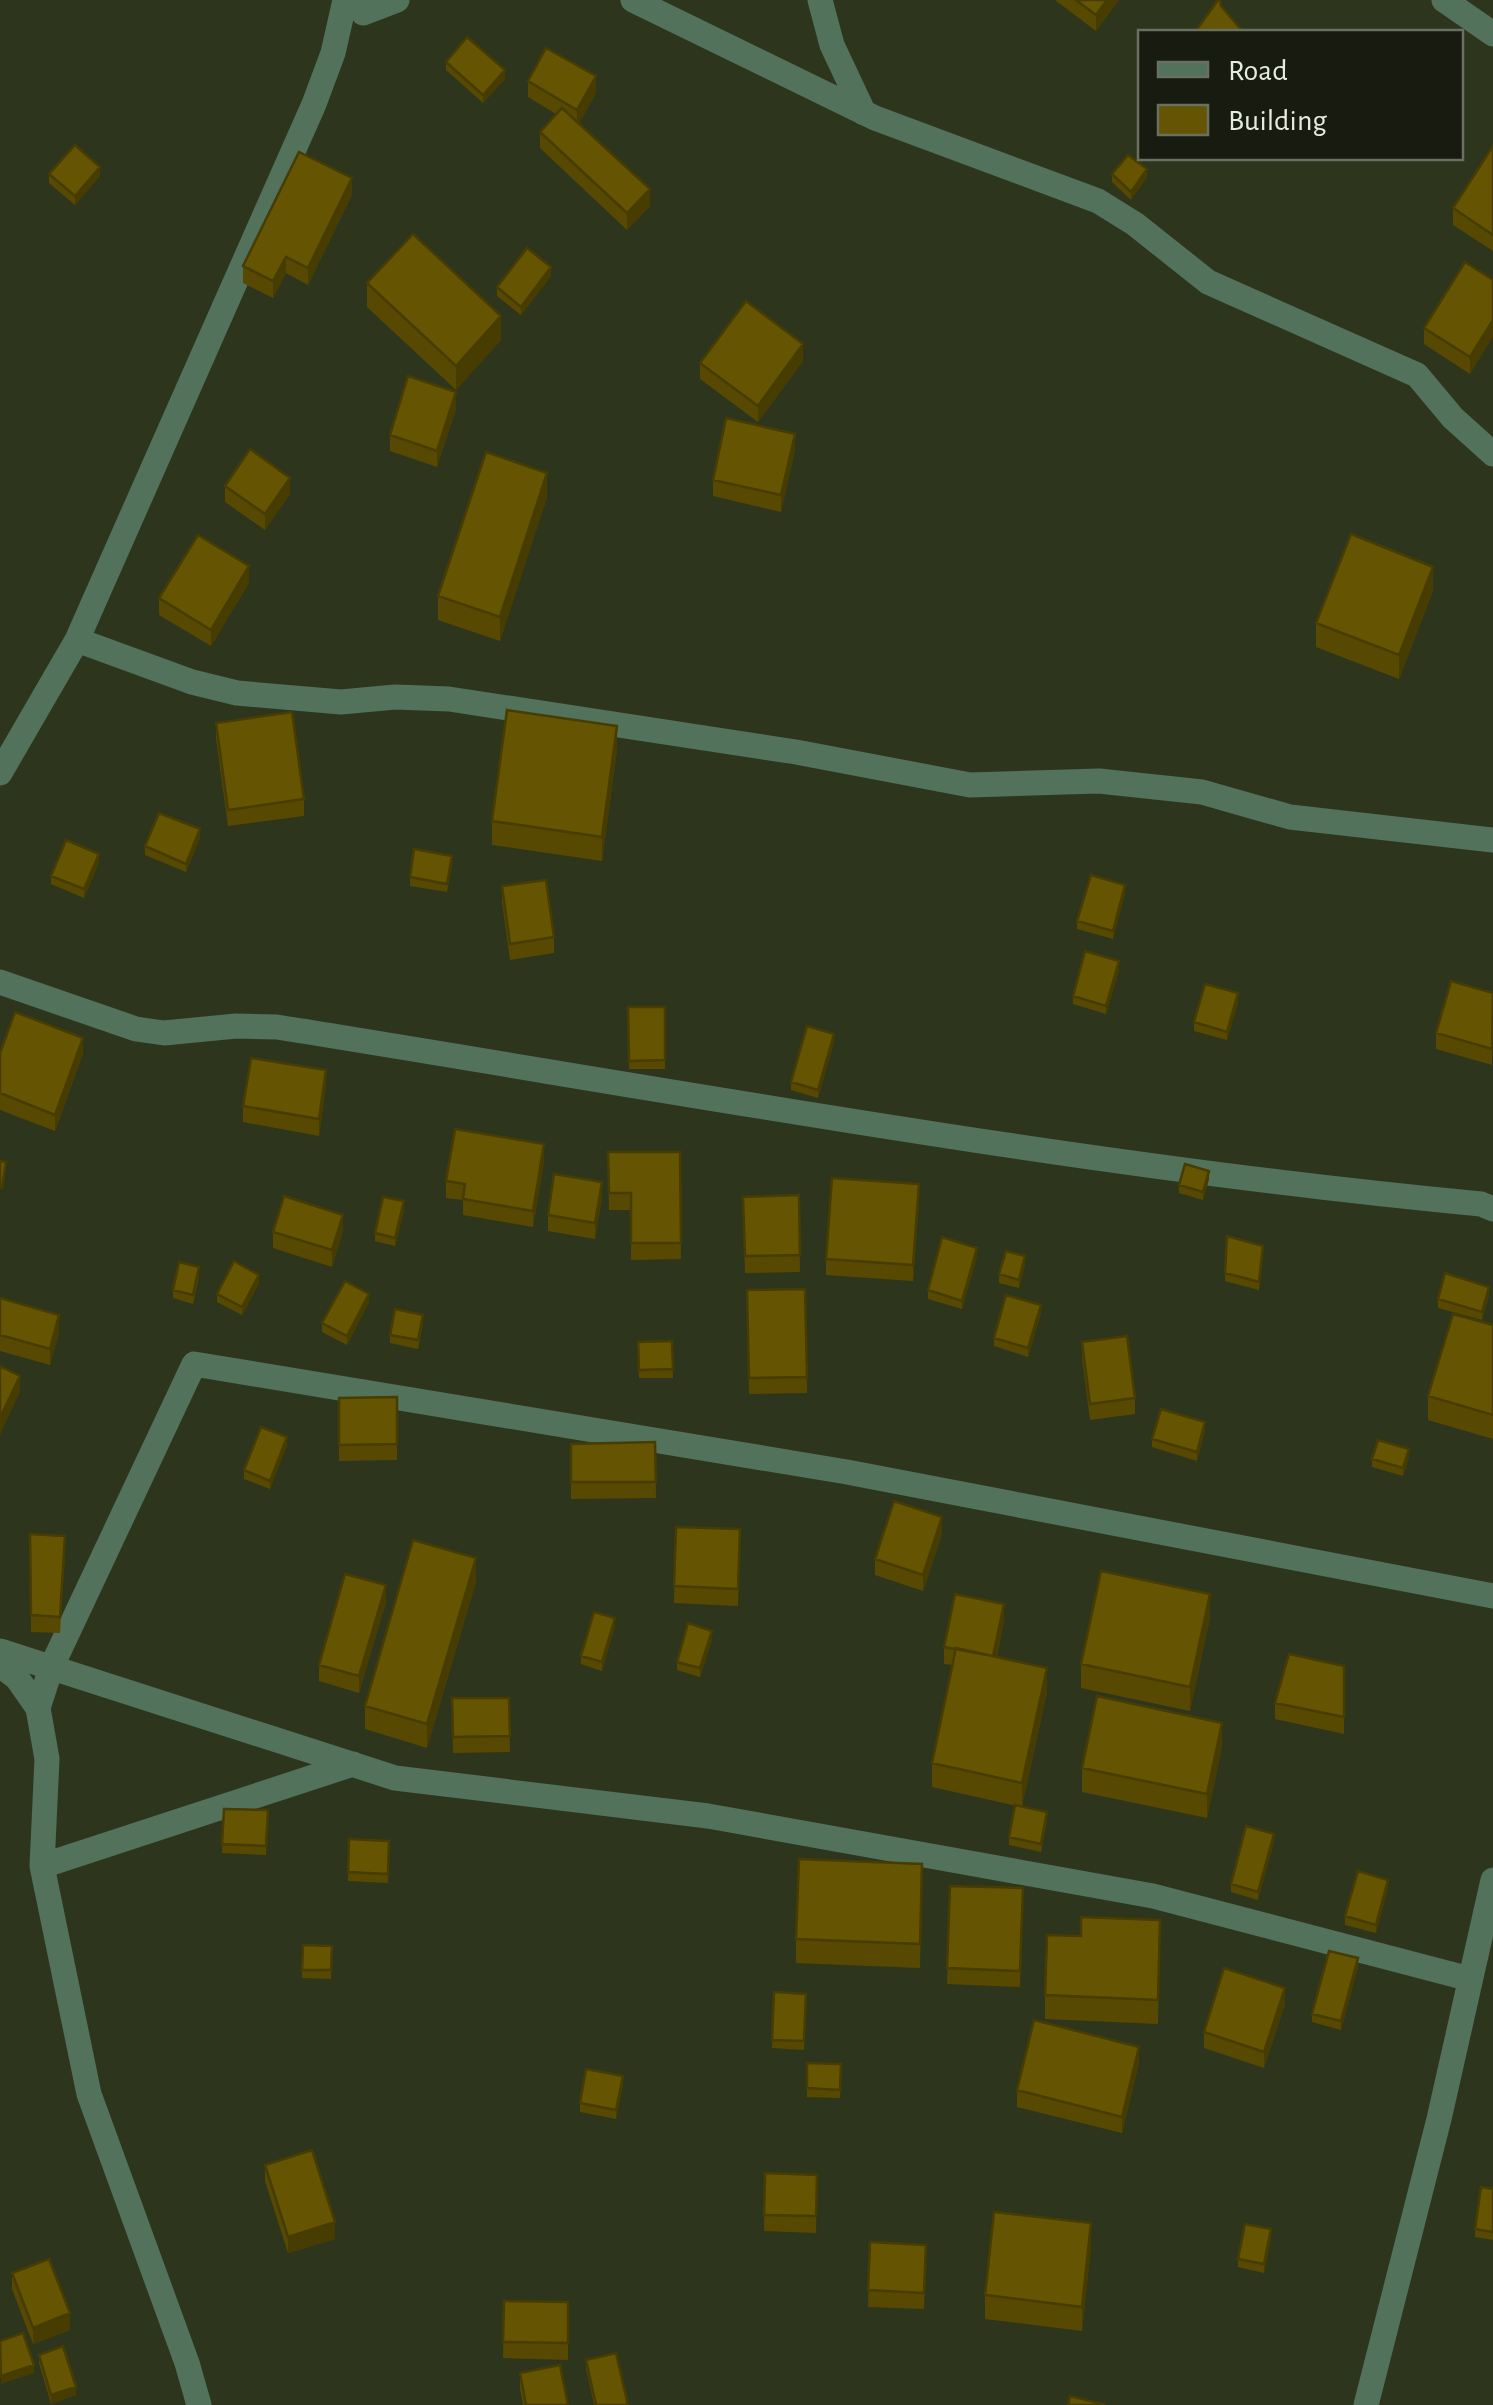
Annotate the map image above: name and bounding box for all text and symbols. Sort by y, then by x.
legend [1138,30,1463,160]
text: Road [1228,56,1288,86]
text: Building [1228,106,1327,136]

